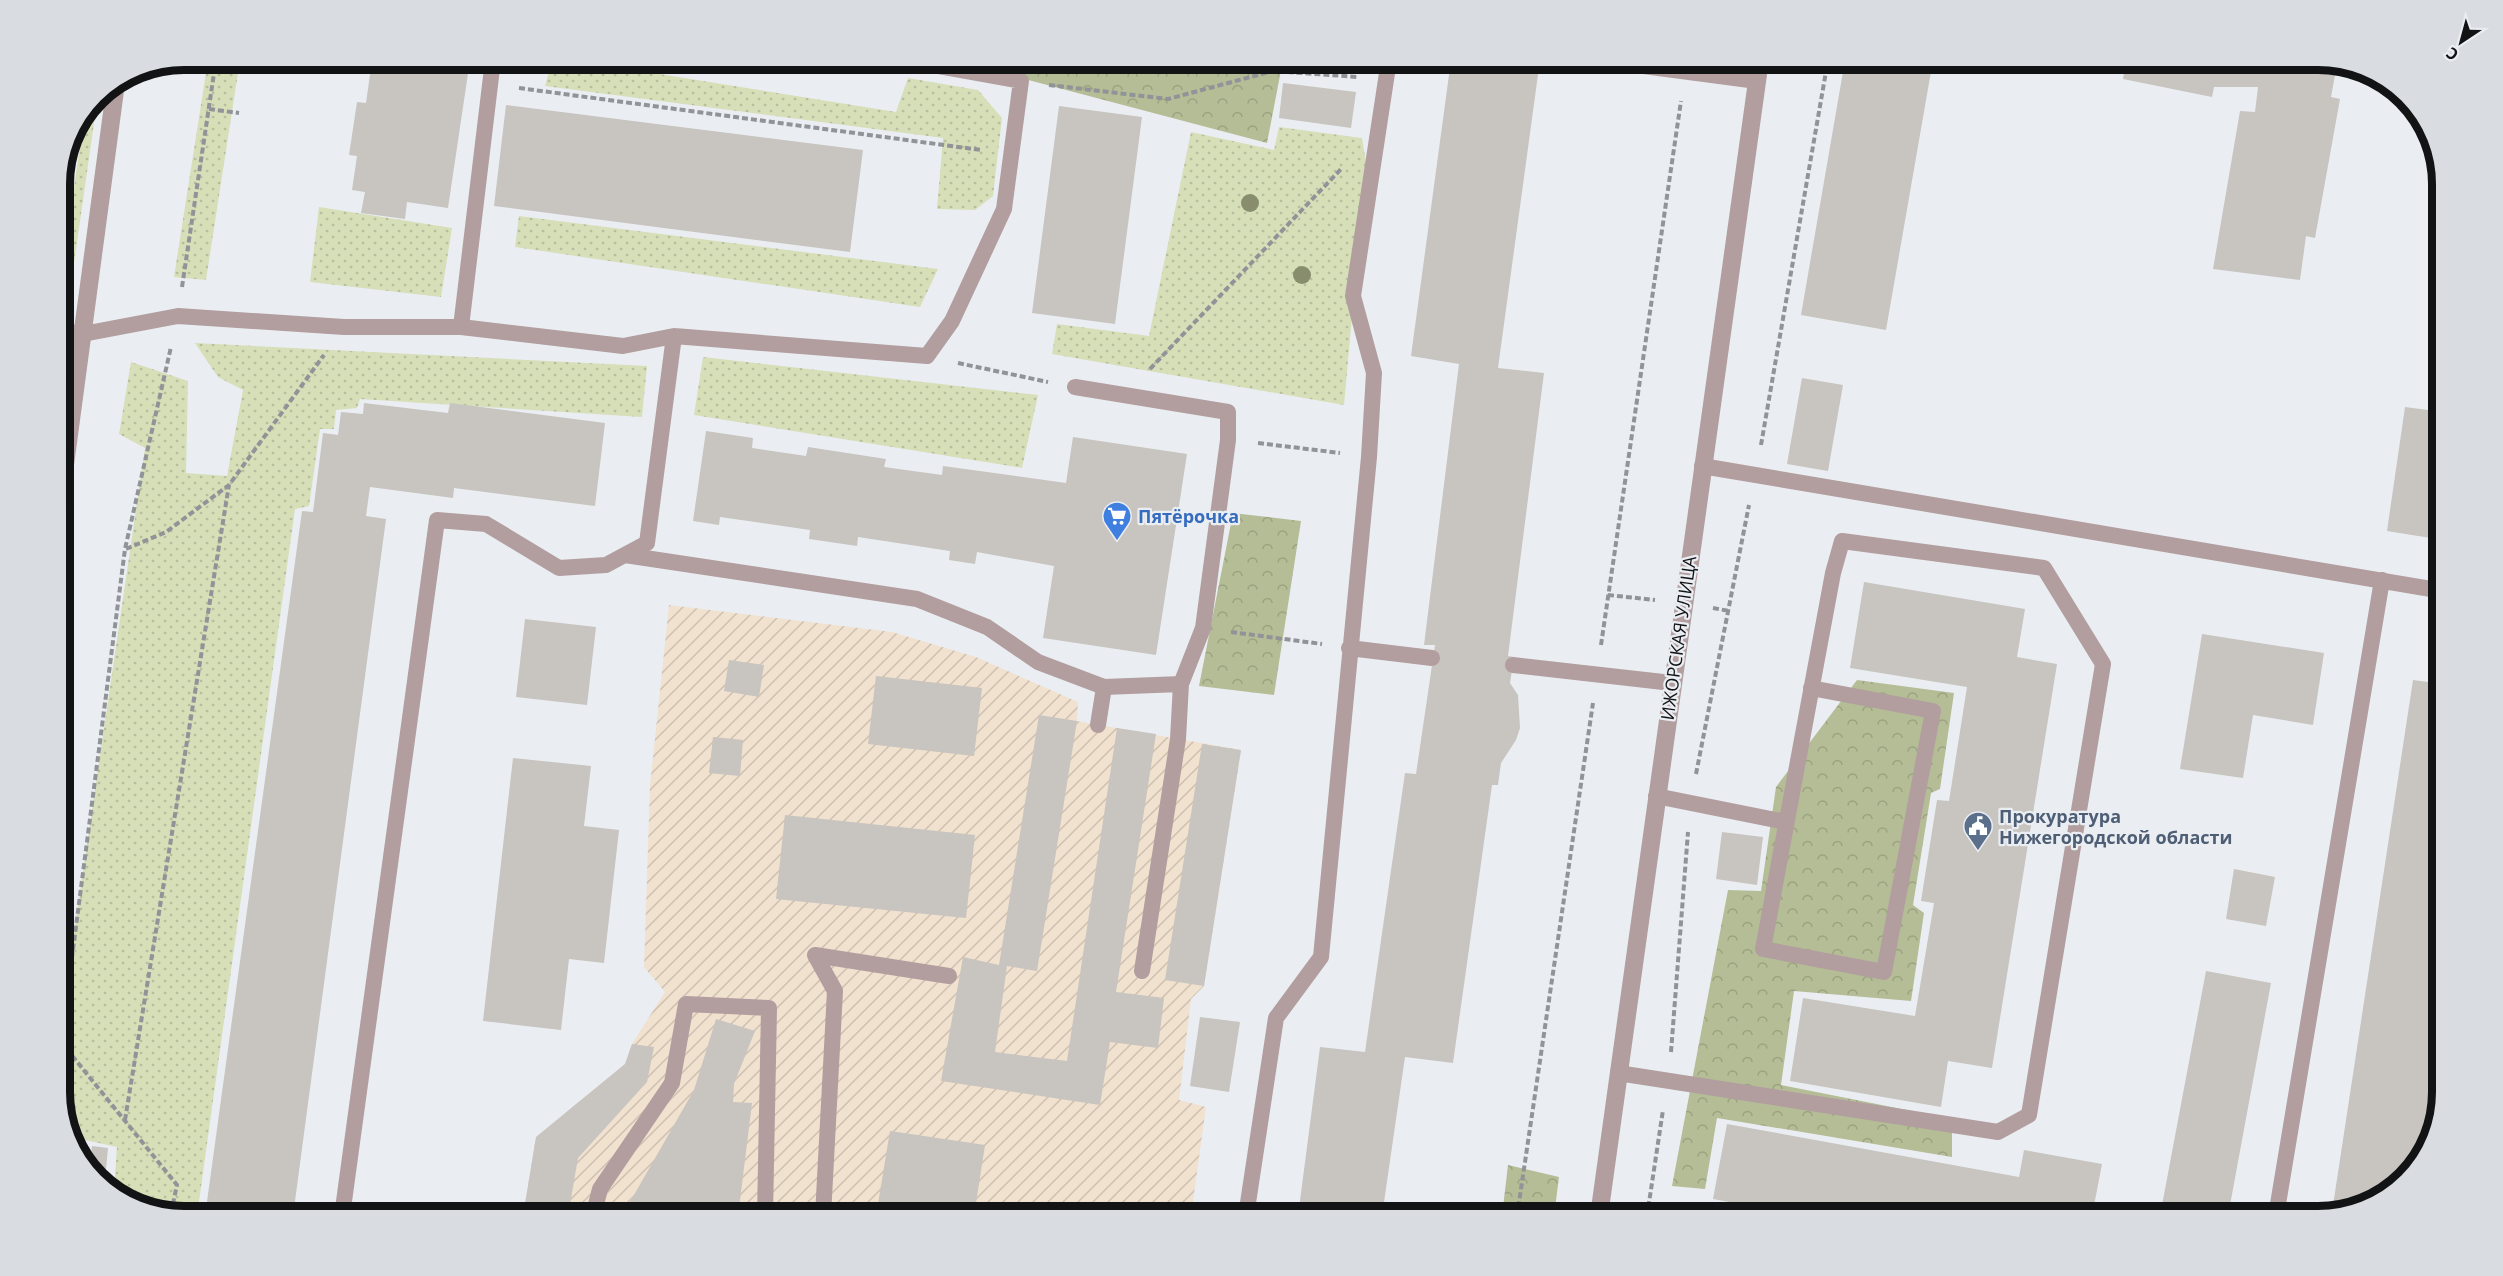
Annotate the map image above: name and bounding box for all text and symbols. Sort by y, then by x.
north arrow [2431,12,2491,72]
text: С [2442,42,2463,66]
supermarket icon: Пятёрочка [1101,500,1133,542]
place label: Пятёрочка [1138,504,1239,528]
street label: ИЖОРСКАЯ УЛИЦА [1655,554,1701,722]
place label: Прокуратура Нижегородской области [1999,804,2233,849]
public building icon: Прокуратура Нижегородской области [1962,810,1994,852]

